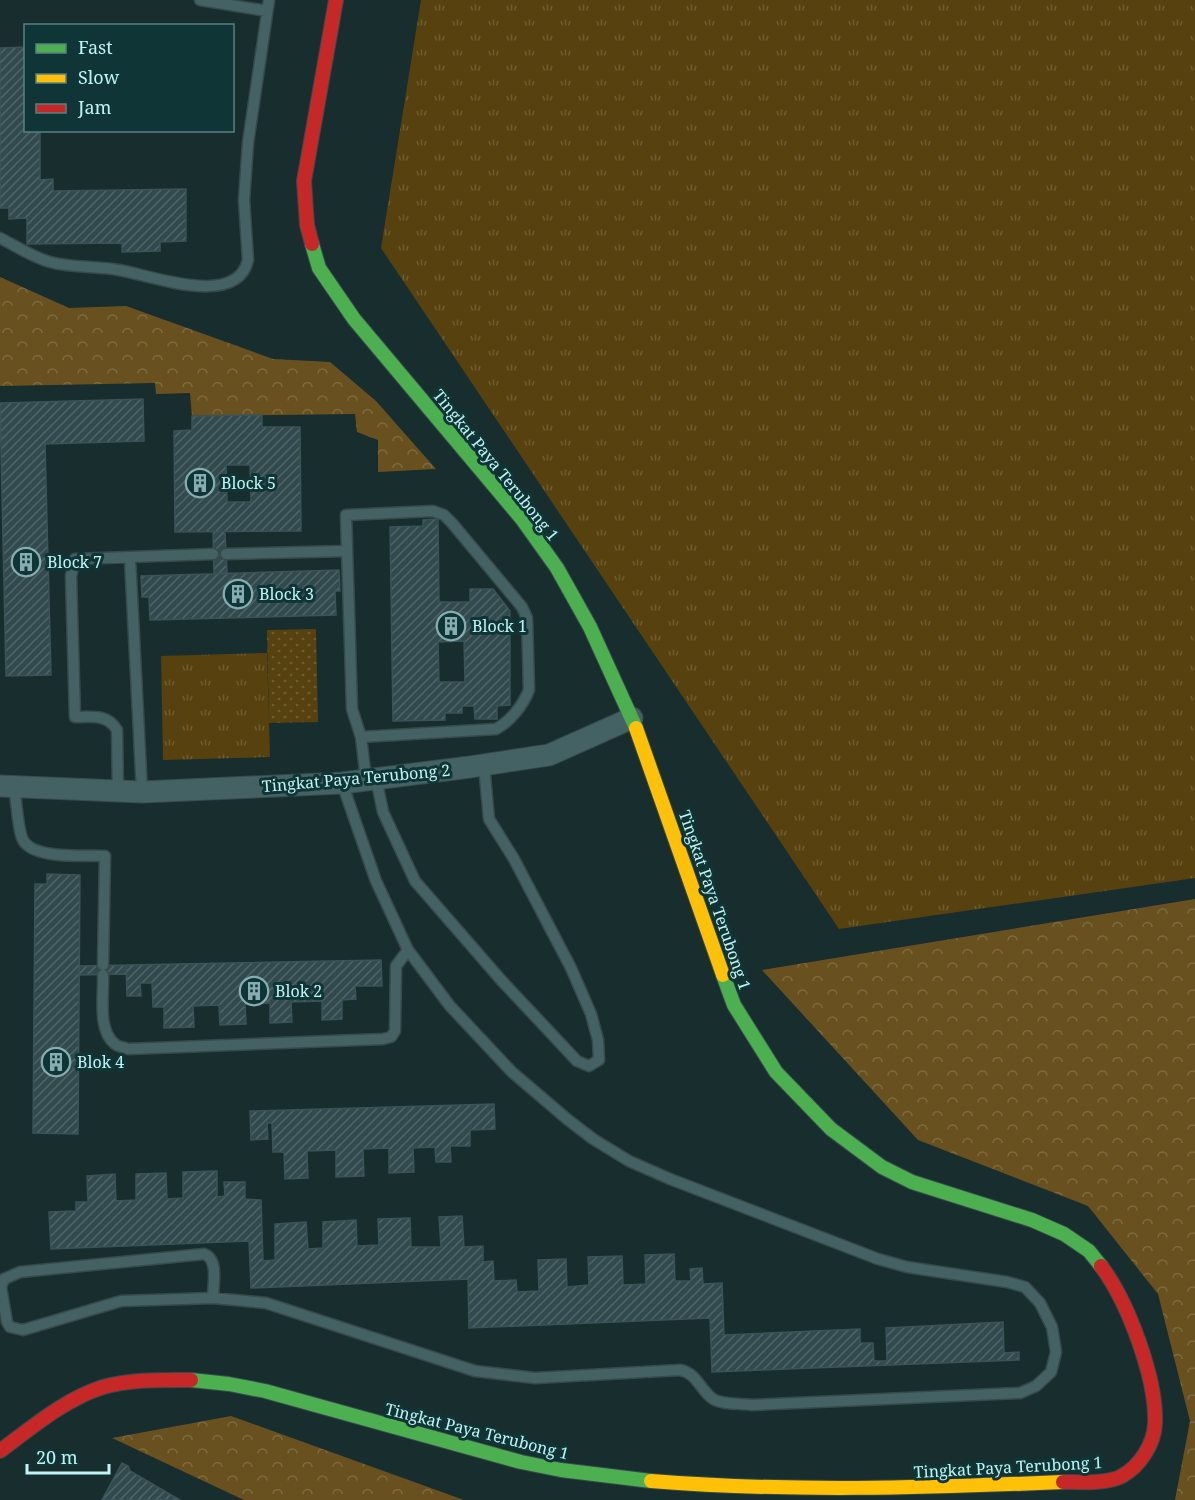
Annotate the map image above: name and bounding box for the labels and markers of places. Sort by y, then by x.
building icon: Block 5 [184,467,216,499]
place label: Block 5 [221,472,276,494]
building icon: Block 7 [10,546,42,578]
place label: Block 7 [47,551,102,573]
building icon: Block 3 [222,578,254,610]
place label: Block 3 [259,583,314,605]
building icon: Block 1 [435,610,467,642]
place label: Block 1 [472,615,527,637]
building icon: Blok 2 [238,975,270,1007]
place label: Blok 2 [275,980,322,1002]
building icon: Blok 4 [40,1046,72,1078]
place label: Blok 4 [77,1051,124,1073]

